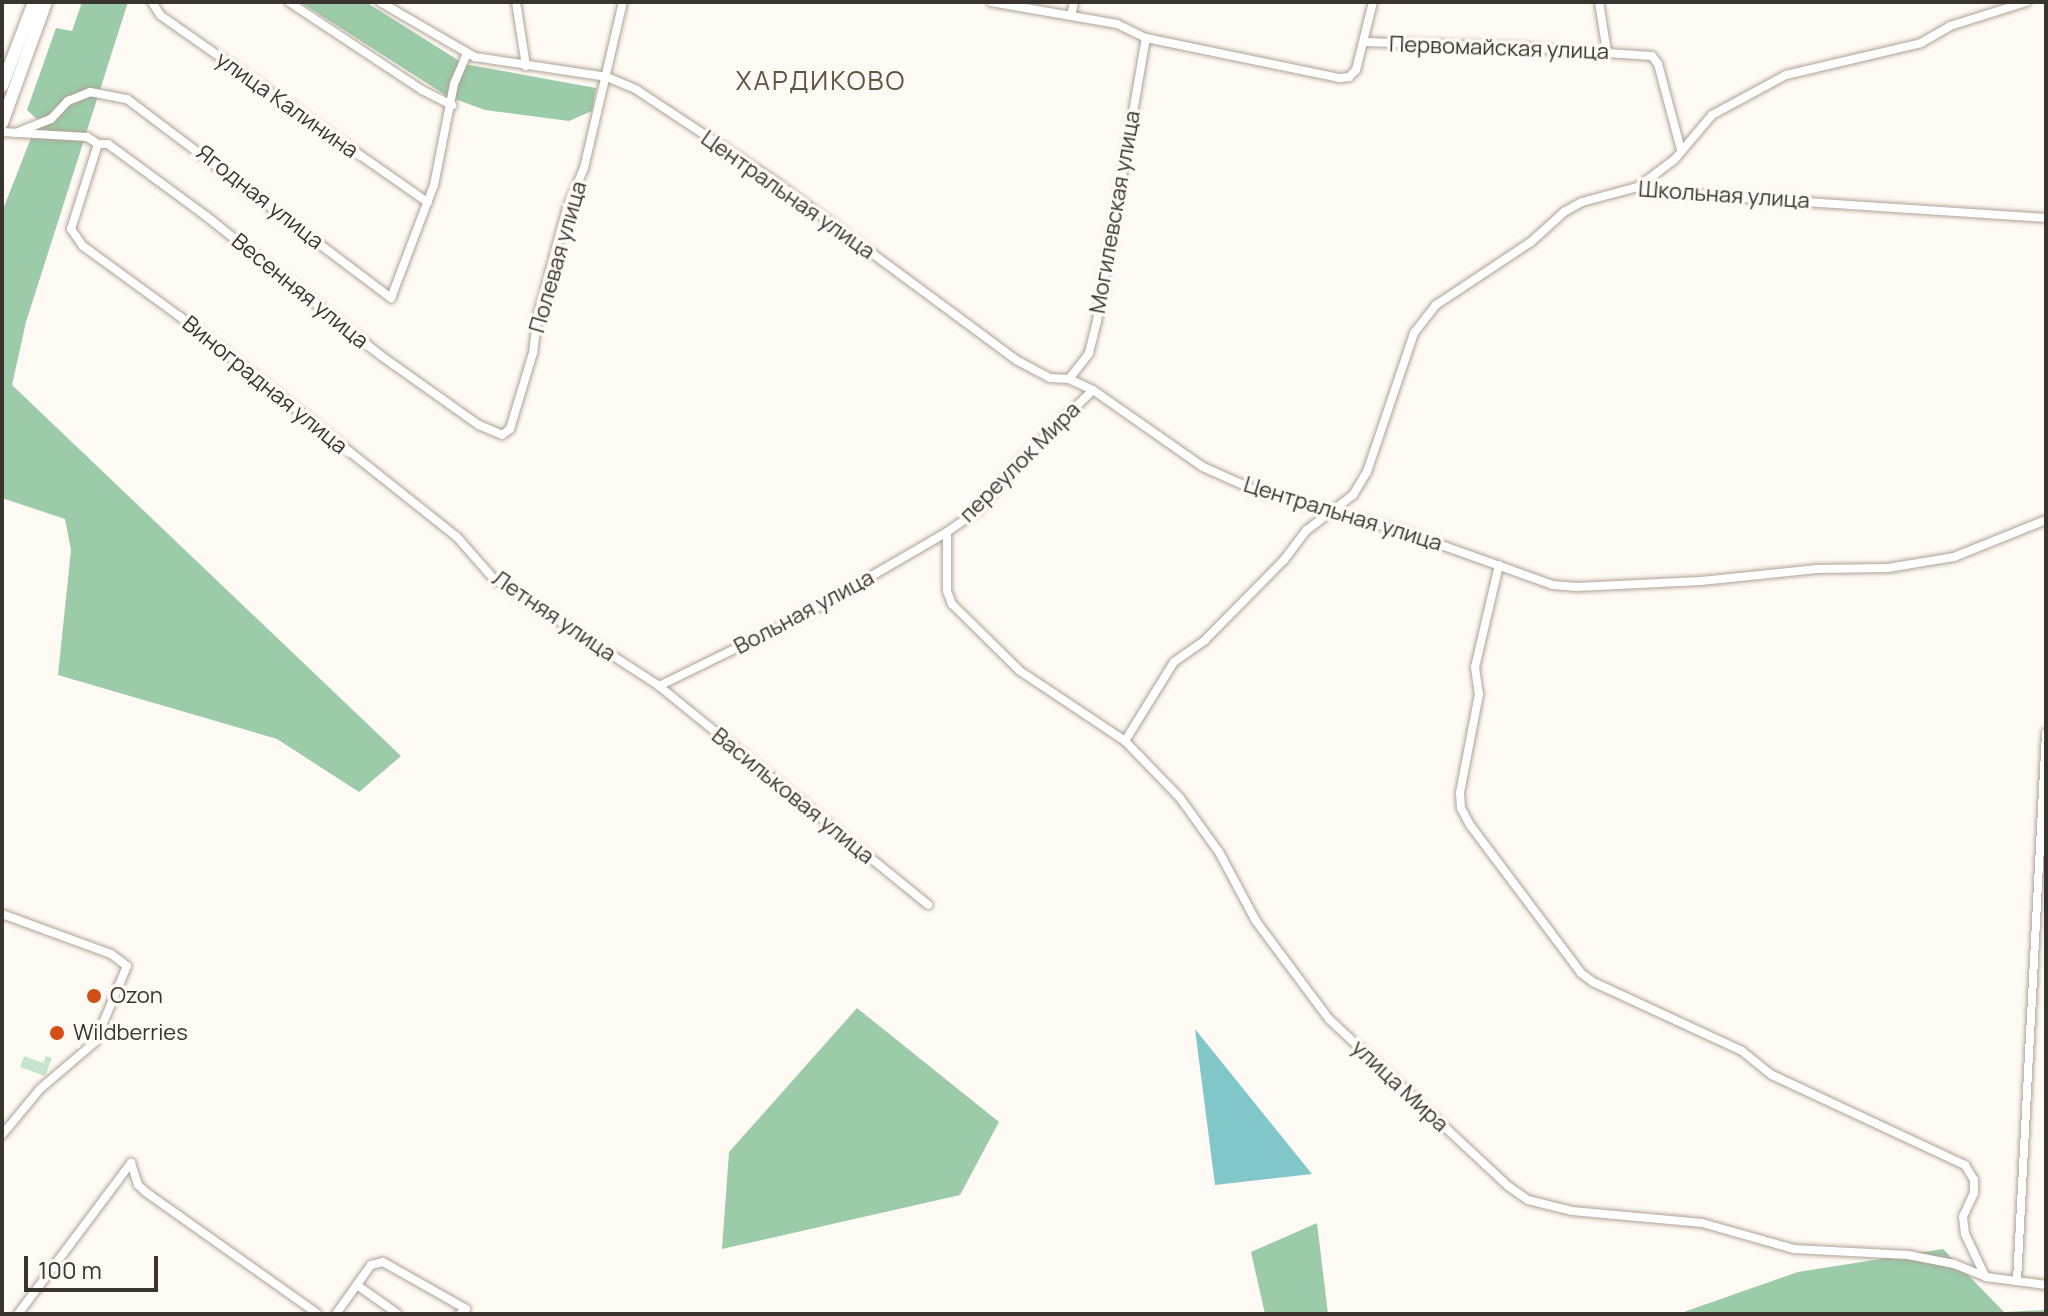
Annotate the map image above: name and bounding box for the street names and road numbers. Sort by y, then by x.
street label: Первомайская улица [1389,31,1609,65]
street label: улица Калинина [211,46,363,164]
street label: Могилевская улица [1084,108,1146,316]
street label: Центральная улица [696,125,880,265]
street label: Ягодная улица [191,139,329,255]
street label: Школьная улица [1637,176,1811,214]
street label: Полевая улица [524,178,592,336]
street label: Весенняя улица [226,228,374,354]
street label: Виноградная улица [177,310,353,460]
street label: переулок Мира [954,396,1086,528]
street label: Центральная улица [1241,471,1445,557]
street label: Вольная улица [730,564,878,660]
street label: Летняя улица [487,565,621,667]
street label: Васильковая улица [706,722,880,870]
street label: улица Мира [1346,1034,1454,1138]

